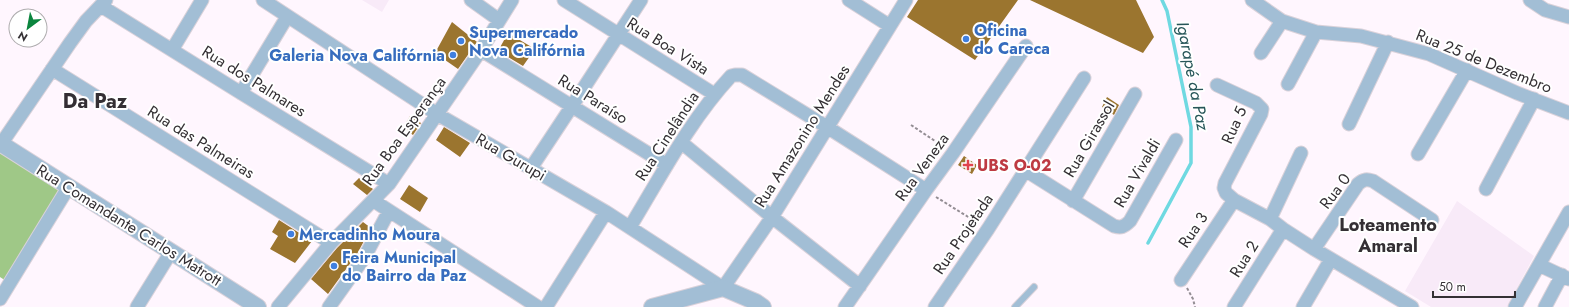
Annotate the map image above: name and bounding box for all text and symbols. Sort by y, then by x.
north arrow [8,8,48,48]
street label: Rua Boa Vista [623,12,713,80]
place label: Oficina do Careca [974,19,1050,60]
water label: Igarapé da Paz [1171,20,1216,134]
place label: Supermercado Nova Califórnia [469,21,585,62]
street label: Rua 25 de Dezembro [1413,23,1556,99]
text: N [15,27,31,46]
marker: Oficina do Careca [961,34,971,44]
marker: Supermercado Nova Califórnia [456,36,466,46]
street label: Rua dos Palmares [198,40,310,122]
place label: Galeria Nova Califórnia [269,44,445,67]
marker: Galeria Nova Califórnia [448,50,458,60]
street label: Rua Amazonino Mendes [749,60,855,212]
street label: Rua Paraíso [554,68,633,130]
street label: Rua Boa Esperança [357,72,451,190]
district label: Da Paz [63,87,128,116]
street label: Rua Cinelândia [629,87,705,185]
street label: Rua Girassol [1058,96,1120,182]
street label: Rua das Palmeiras [143,100,259,184]
street label: Rua 5 [1216,103,1252,147]
street label: Rua Gurupi [472,128,550,186]
street label: Rua Veneza [890,128,954,206]
street label: Rua Vivaldi [1108,134,1166,212]
place label: UBS O-02 [977,154,1051,177]
street label: Rua Comandante Carlos Matrott [32,158,226,292]
marker: UBS O-02 [962,159,974,171]
street label: Rua 0 [1314,168,1356,214]
street label: Rua Projetada [927,189,999,279]
street label: Rua 3 [1173,207,1213,252]
district label: Loteamento Amaral [1339,212,1437,259]
place label: Mercadinho Moura [299,223,440,246]
marker: Mercadinho Moura [286,229,296,239]
street label: Rua 2 [1224,236,1264,282]
place label: Feira Municipal do Bairro da Paz [342,246,467,287]
marker: Feira Municipal do Bairro da Paz [329,261,339,271]
scale bar [1433,273,1515,299]
text: 50 m [1439,278,1466,296]

